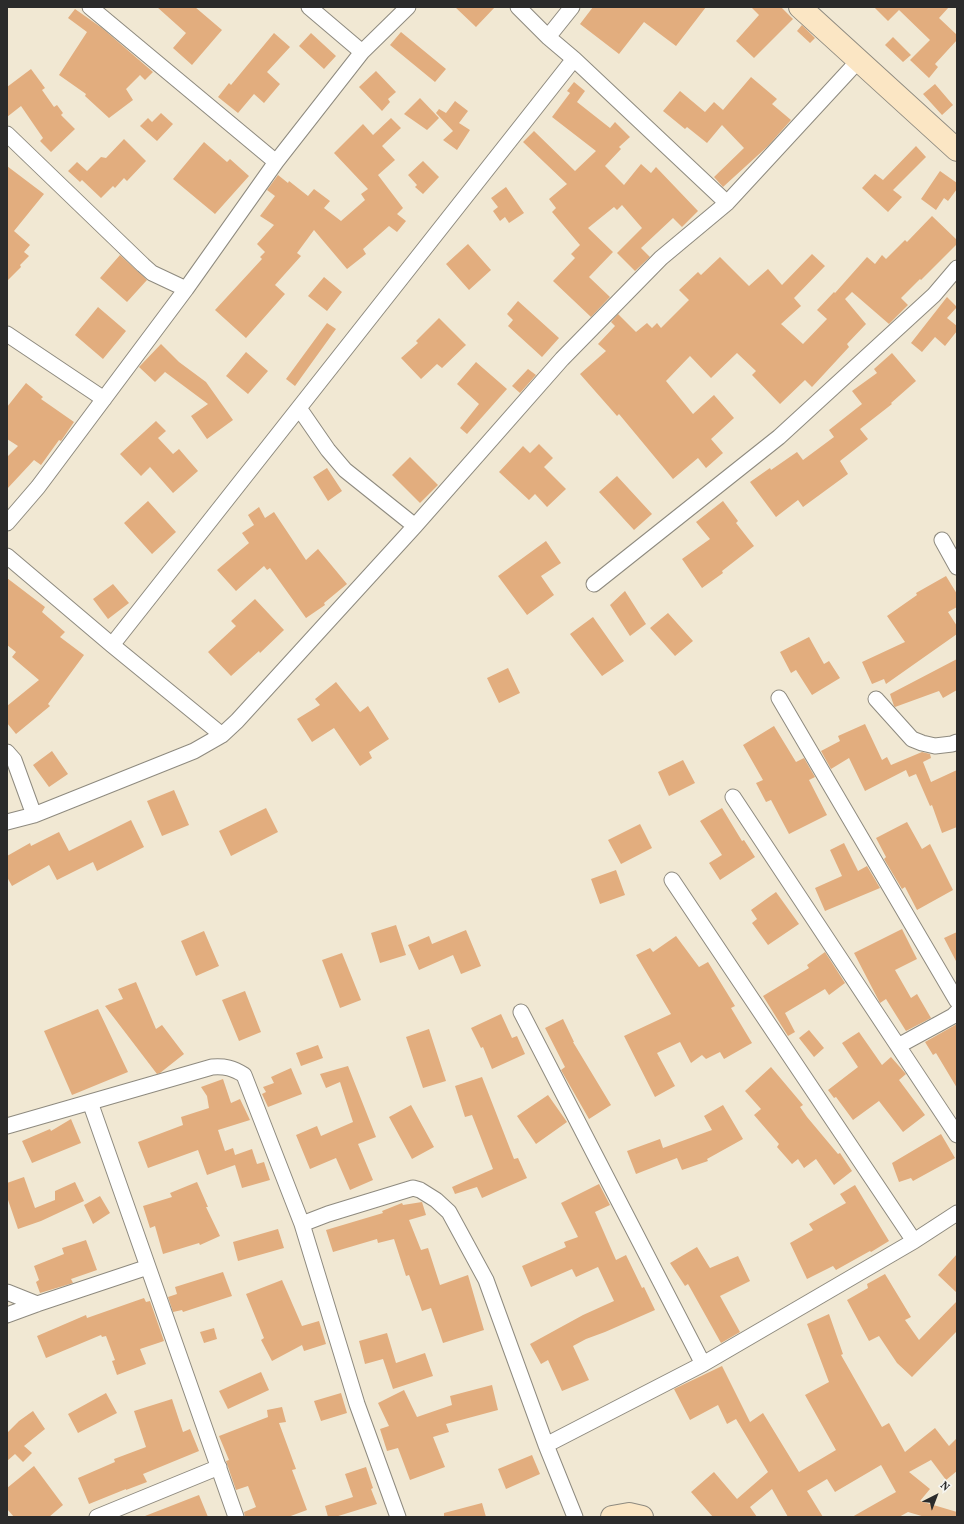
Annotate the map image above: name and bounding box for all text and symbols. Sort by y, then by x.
north arrow [916,1476,956,1516]
text: N [936,1478,952,1495]

